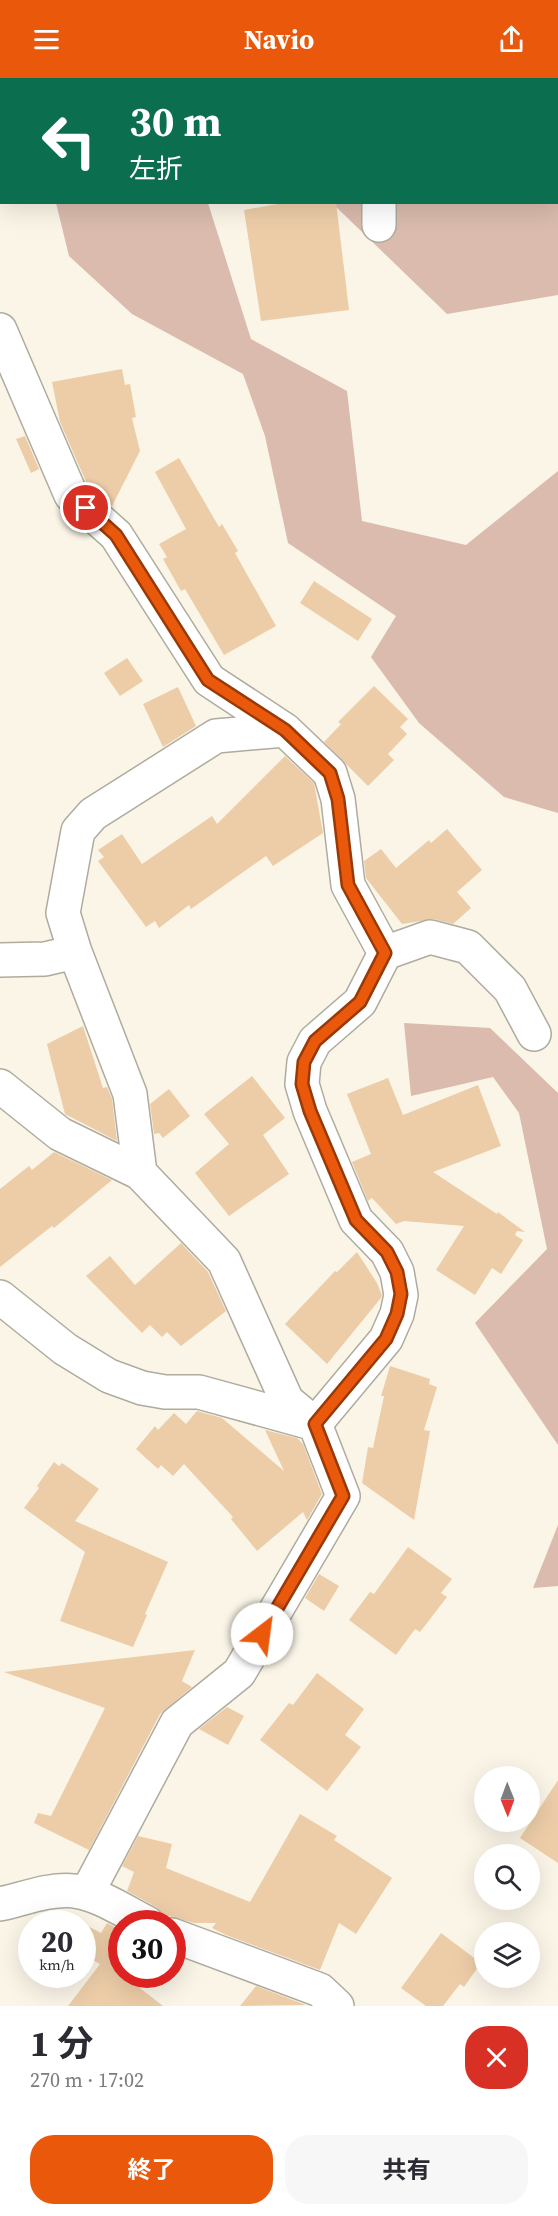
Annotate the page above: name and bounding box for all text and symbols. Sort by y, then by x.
text: Navio [244,21,314,58]
icon: menu [30,23,63,56]
icon: share [495,23,528,56]
text: 30 m [129,92,222,150]
icon: left [30,102,108,180]
text: 左折 [129,150,183,187]
pin [60,482,111,533]
icon: arrive [69,491,102,524]
position arrow [230,1602,294,1666]
north arrow [474,1766,540,1832]
map controls [474,1766,540,1988]
button: search [474,1844,540,1910]
speed limit sign: 30 [108,1910,186,1988]
text: 20 [41,1921,73,1962]
button: layers [474,1922,540,1988]
text: km/h [39,1954,75,1975]
text: 1 分 [30,2019,93,2068]
button: close [465,2026,528,2089]
text: 270 m · 17:02 [30,2066,144,2094]
button: 終了 [30,2135,273,2204]
button: 共有 [285,2135,528,2204]

